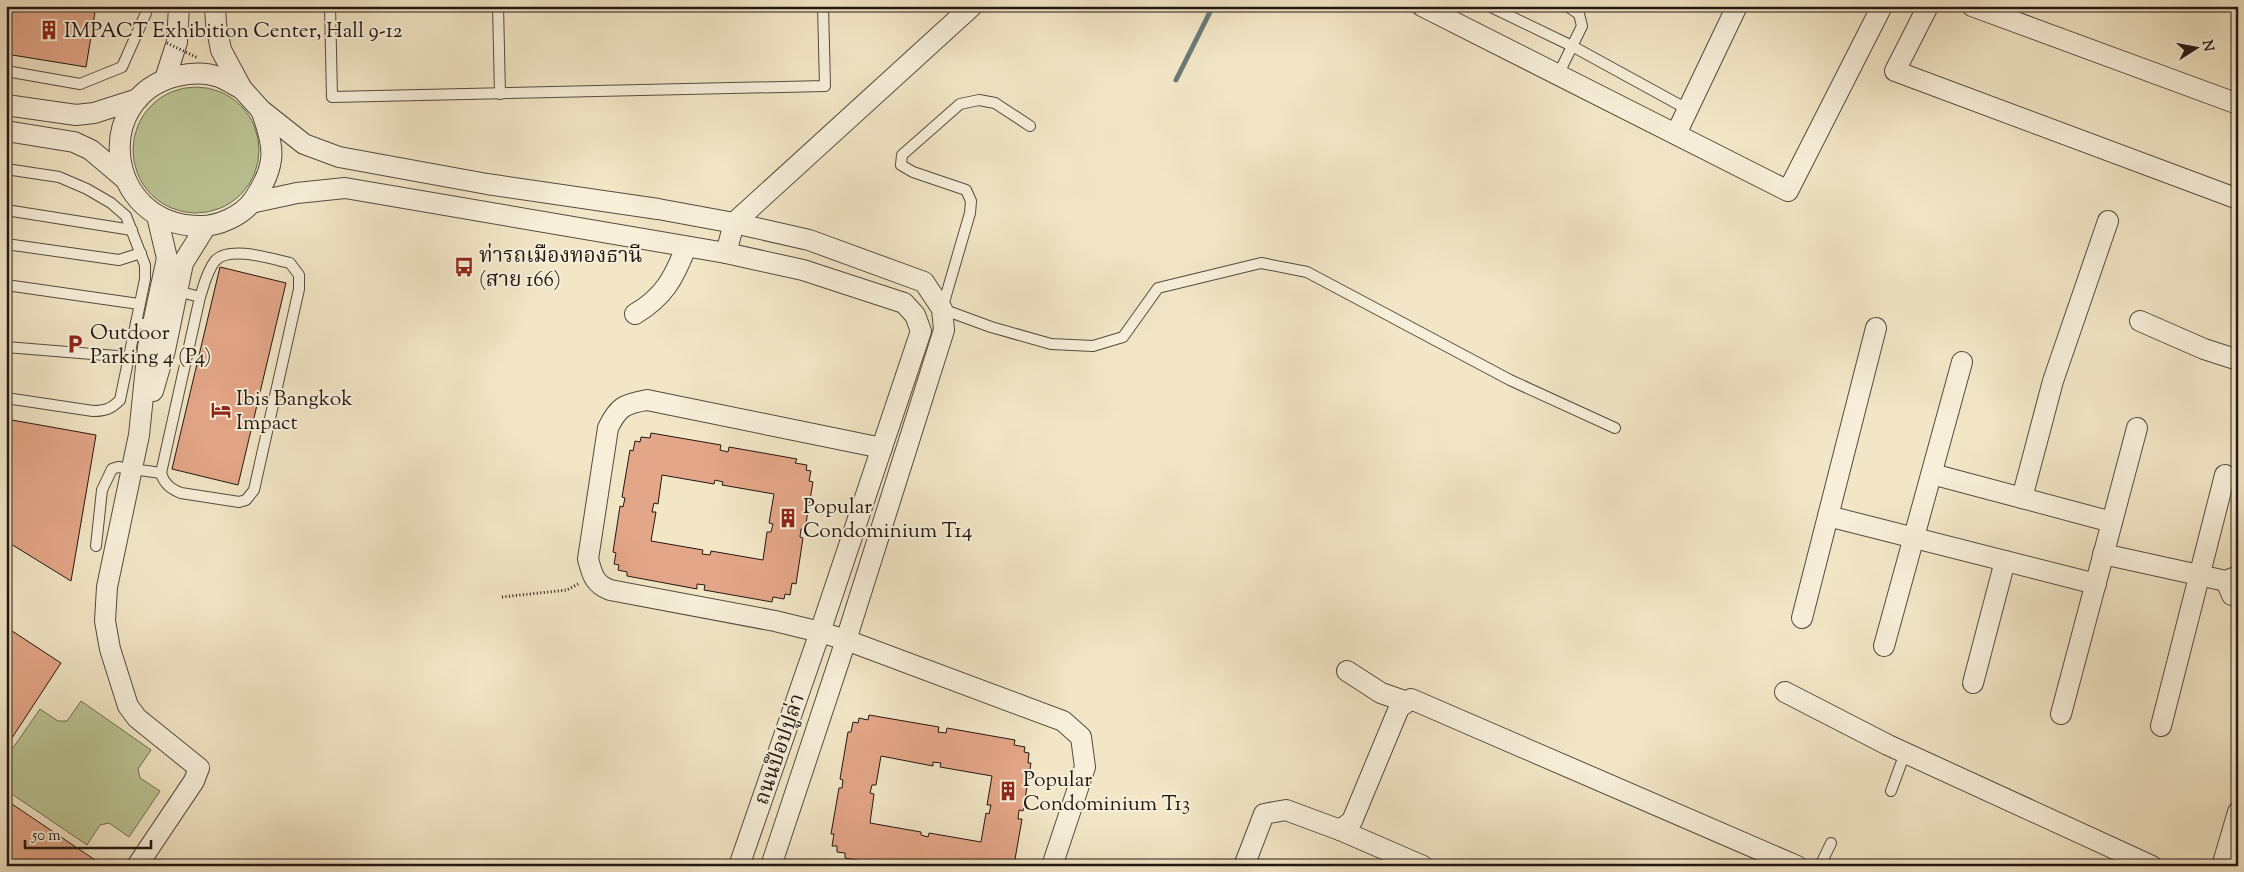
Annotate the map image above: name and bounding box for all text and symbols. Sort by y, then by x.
place label: IMPACT Exhibition Center, Hall 9-12 [64,17,403,47]
building icon: IMPACT Exhibition Center, Hall 9-12 [38,19,60,41]
north arrow [2172,22,2222,72]
text: N [2196,39,2218,53]
place label: ท่ารถเมืองทองธานี (สาย 166) [479,242,643,296]
bus stop icon: ท่ารถเมืองทองธานี (สาย 166) [453,256,475,278]
place label: Outdoor Parking 4 (P4) [90,319,211,373]
parking icon: Outdoor Parking 4 (P4) [64,333,86,355]
place label: Ibis Bangkok Impact [236,385,353,439]
hotel icon: Ibis Bangkok Impact [210,399,232,421]
place label: Popular Condominium T14 [803,493,972,547]
building icon: Popular Condominium T14 [777,507,799,529]
street label: ถนนป๊อปปูล่า [748,690,814,809]
place label: Popular Condominium T13 [1023,766,1190,820]
building icon: Popular Condominium T13 [997,780,1019,802]
scale bar [25,817,151,849]
text: 50 m [31,826,61,847]

